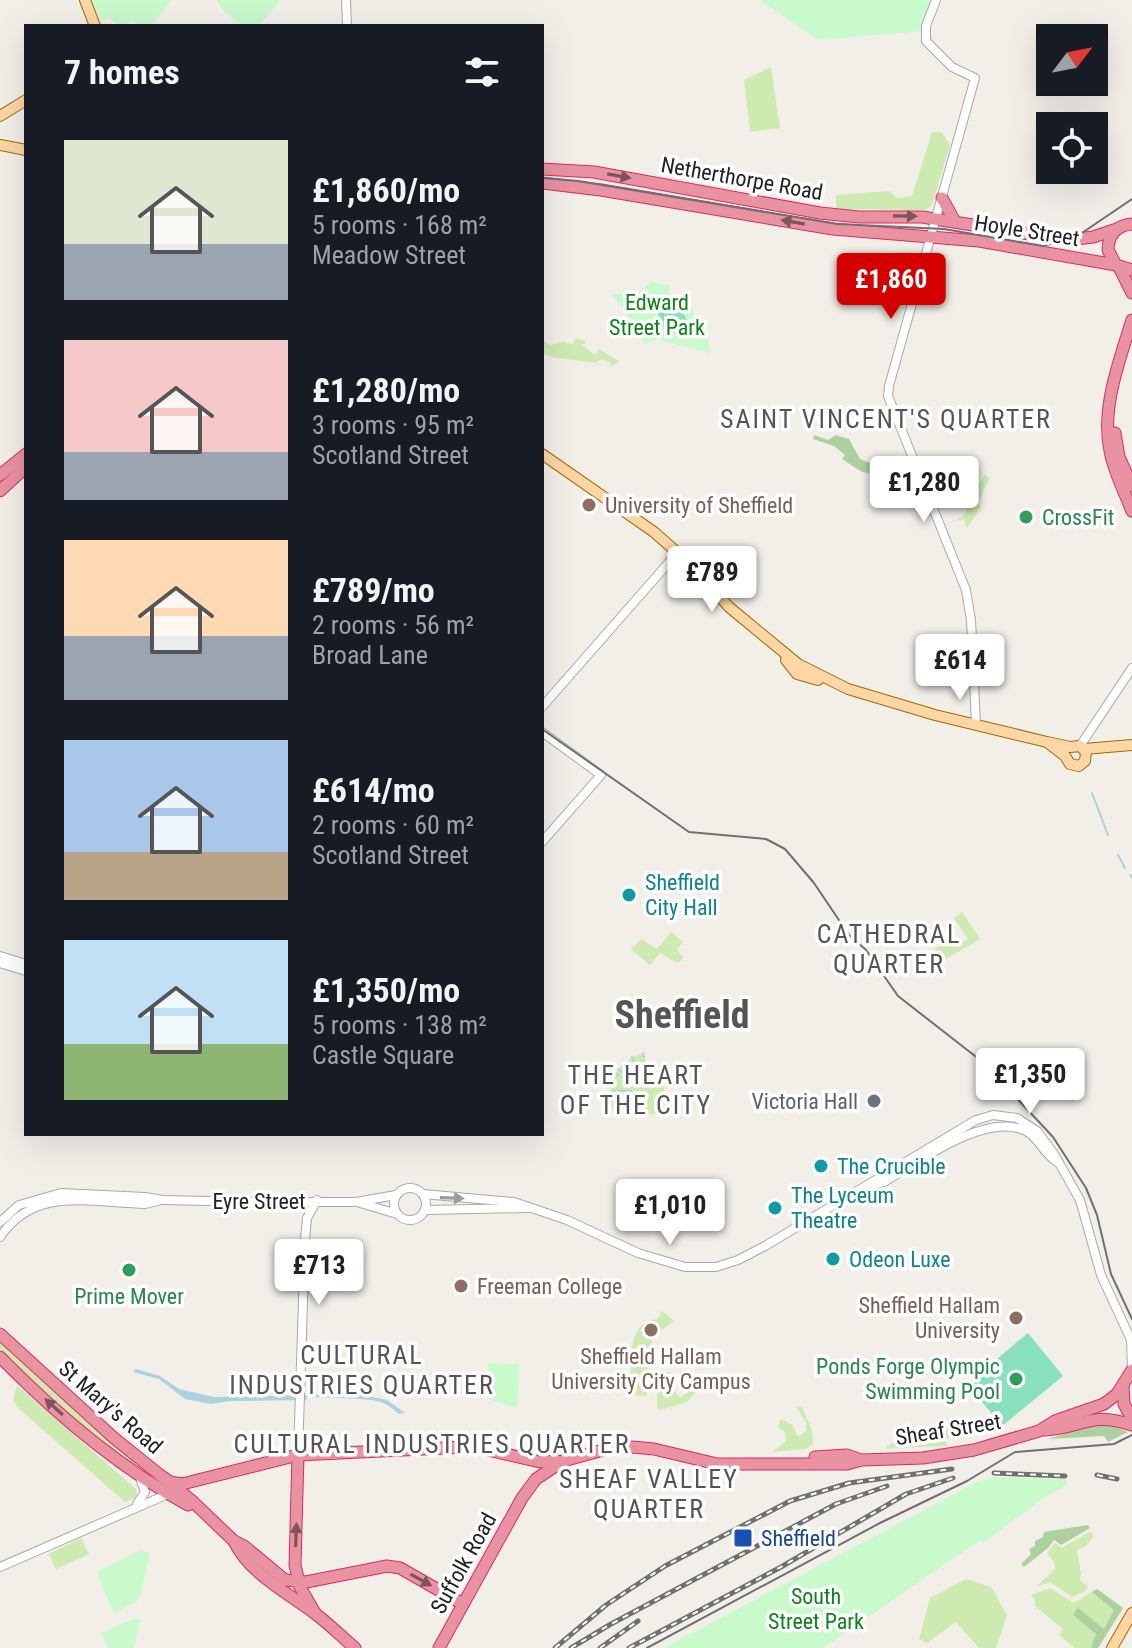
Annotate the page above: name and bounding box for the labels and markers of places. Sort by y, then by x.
pin: £1,860 [826,253,956,321]
pin: £1,280 [859,456,989,524]
place label: University of Sheffield [605,493,793,518]
marker: University of Sheffield [580,496,598,514]
place label: CrossFit [1042,505,1114,530]
marker: CrossFit [1017,508,1035,526]
pin: £789 [665,546,759,614]
pin: £614 [913,634,1007,702]
place label: Sheffield City Hall [645,870,720,920]
marker: Sheffield City Hall [620,886,638,904]
pin: £1,350 [965,1048,1095,1116]
place label: Victoria Hall [752,1089,858,1114]
marker: Victoria Hall [865,1092,883,1110]
place label: The Crucible [837,1154,946,1179]
marker: The Crucible [812,1157,830,1175]
pin: £1,010 [605,1179,735,1247]
place label: The Lyceum Theatre [791,1183,894,1233]
marker: The Lyceum Theatre [766,1199,784,1217]
pin: £713 [272,1239,366,1307]
place label: Odeon Luxe [849,1247,951,1272]
marker: Odeon Luxe [824,1250,842,1268]
marker: Prime Mover [120,1261,138,1279]
place label: Freeman College [477,1274,622,1299]
marker: Freeman College [452,1277,470,1295]
place label: Prime Mover [74,1284,184,1309]
place label: Sheffield Hallam University [859,1293,1000,1343]
marker: Sheffield Hallam University [1007,1309,1025,1327]
marker: Sheffield Hallam University City Campus [642,1321,660,1339]
place label: Sheffield Hallam University City Campus [551,1344,751,1394]
place label: Ponds Forge Olympic Swimming Pool [816,1354,1000,1404]
marker: Ponds Forge Olympic Swimming Pool [1007,1370,1025,1388]
place label: Sheffield [761,1526,836,1551]
marker: Sheffield [732,1527,754,1549]

